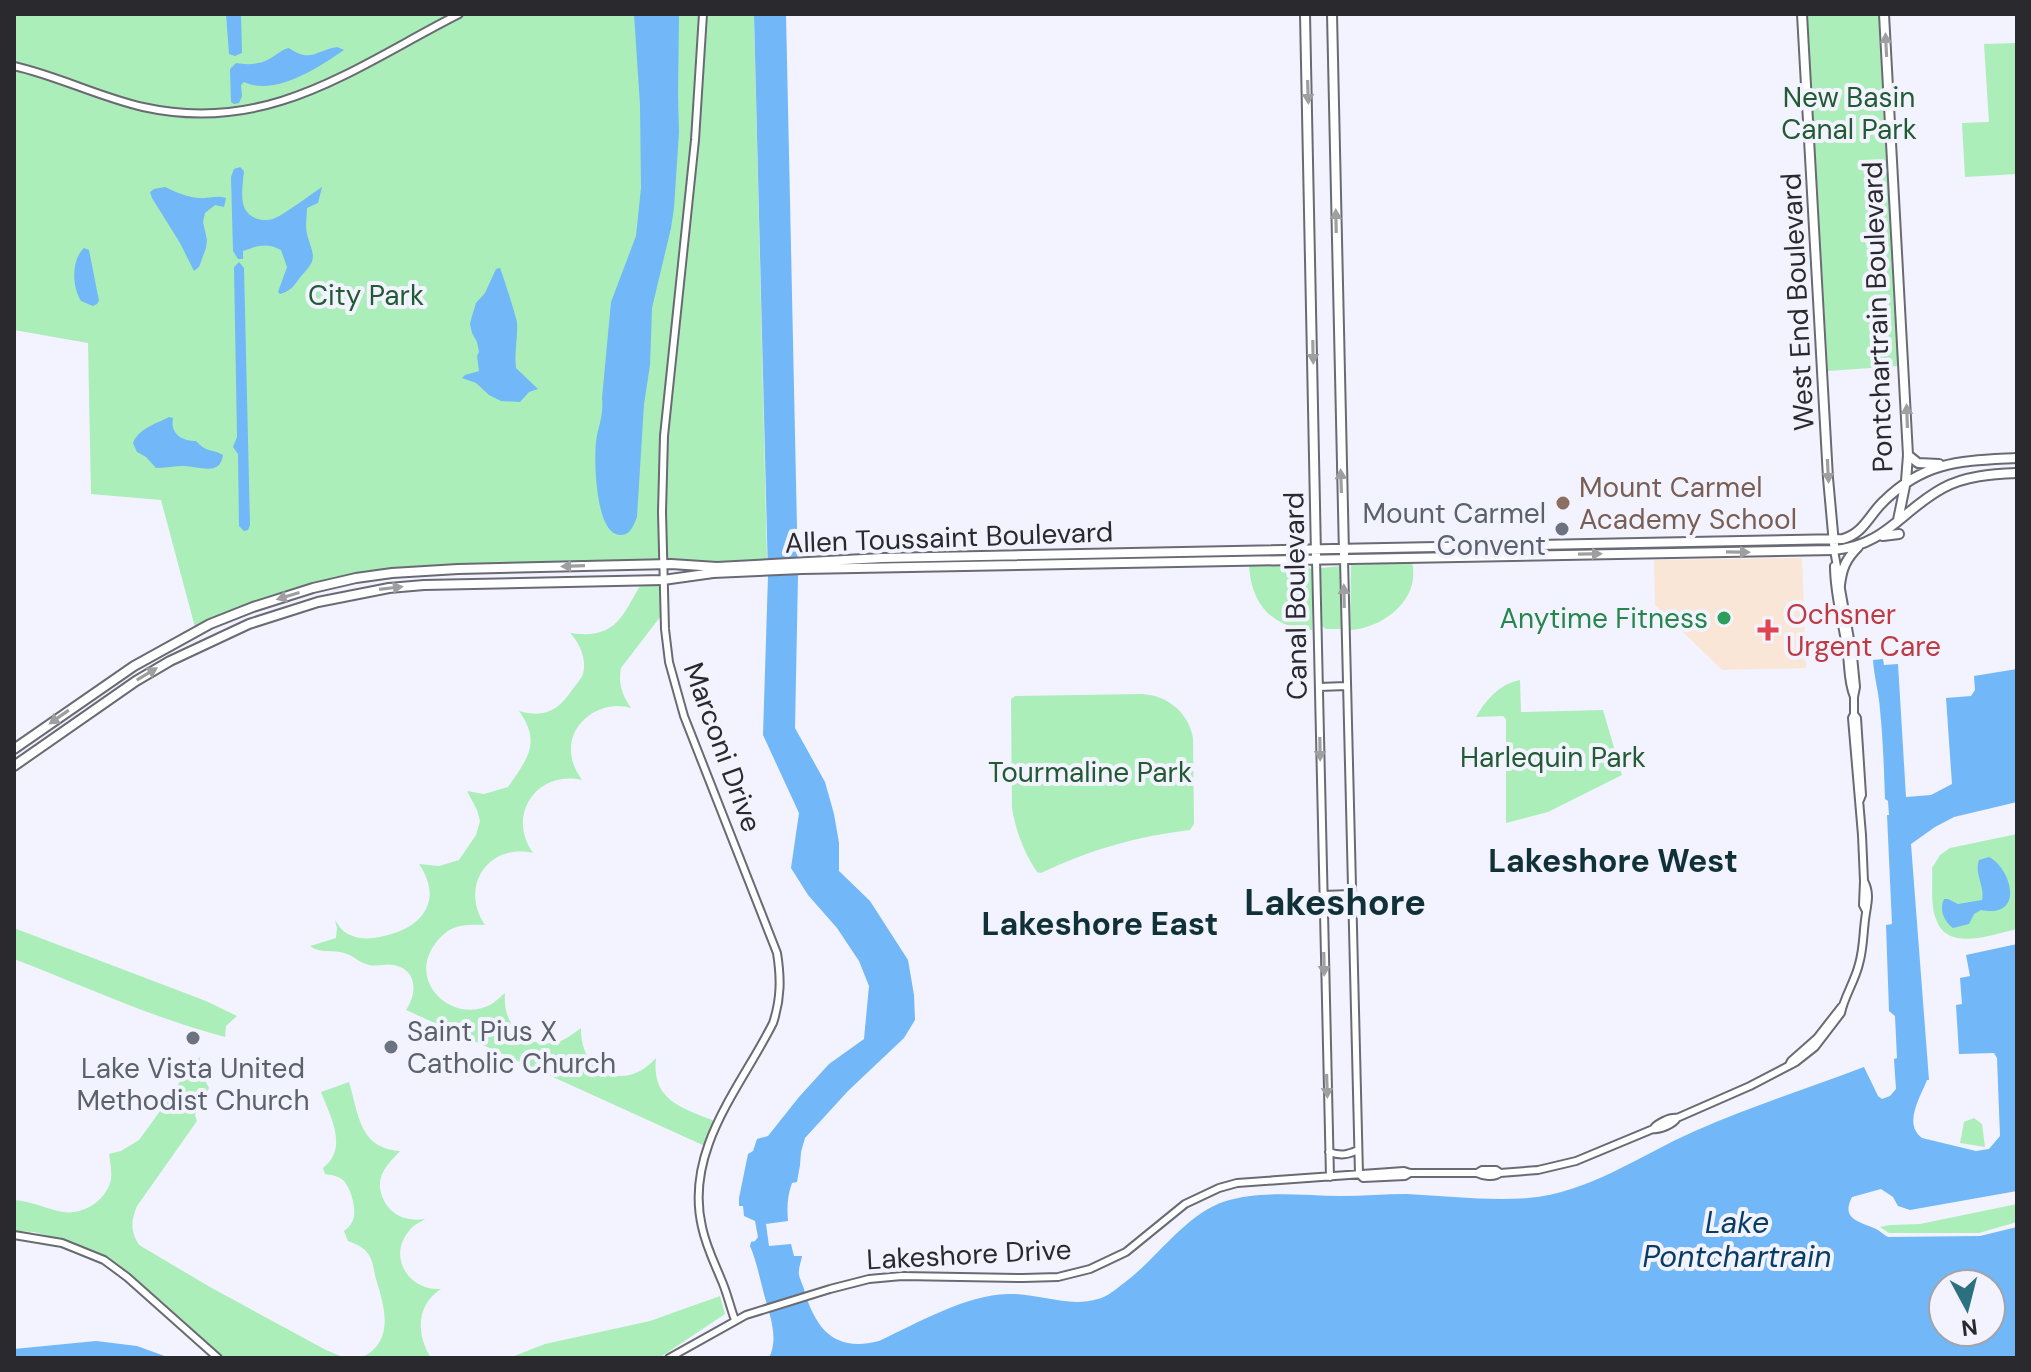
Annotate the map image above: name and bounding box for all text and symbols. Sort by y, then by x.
one-way arrow [1879,32,1892,57]
park label: New Basin Canal Park [1781,79,1917,148]
one-way arrow [1301,80,1314,105]
street label: Pontchartrain Boulevard [1854,161,1901,473]
street label: West End Boulevard [1772,172,1823,432]
one-way arrow [1330,208,1342,233]
park label: City Park [308,277,424,314]
one-way arrow [1307,340,1319,365]
one-way arrow [1900,403,1913,428]
one-way arrow [1822,459,1835,484]
one-way arrow [1334,468,1347,493]
place label: Mount Carmel Academy School [1579,469,1797,538]
street label: Canal Boulevard [1275,492,1316,700]
marker: Mount Carmel Academy School [1554,494,1572,512]
place label: Mount Carmel Convent [1363,495,1546,564]
street label: Allen Toussaint Boulevard [784,513,1114,562]
marker: Mount Carmel Convent [1553,520,1571,538]
one-way arrow [1726,545,1751,558]
one-way arrow [1578,548,1603,561]
one-way arrow [560,560,585,573]
one-way arrow [379,582,404,595]
one-way arrow [1338,583,1351,608]
one-way arrow [275,590,299,603]
place label: Ochsner Urgent Care [1786,596,1941,665]
place label: Anytime Fitness [1499,600,1708,637]
marker: Anytime Fitness [1715,609,1733,627]
marker: Ochsner Urgent Care [1757,619,1779,641]
street label: Marconi Drive [675,657,770,837]
one-way arrow [136,668,158,682]
one-way arrow [49,709,70,724]
one-way arrow [1314,737,1326,762]
park label: Harlequin Park [1460,739,1646,776]
park label: Tourmaline Park [988,754,1192,791]
district label: Lakeshore West [1488,840,1738,882]
district label: Lakeshore [1244,879,1426,926]
district label: Lakeshore East [982,903,1218,945]
one-way arrow [1318,952,1330,977]
place label: Saint Pius X Catholic Church [407,1013,616,1082]
marker: Lake Vista United Methodist Church [184,1029,202,1047]
marker: Saint Pius X Catholic Church [382,1038,400,1056]
place label: Lake Vista United Methodist Church [77,1050,309,1119]
one-way arrow [1321,1074,1334,1099]
water label: Lake Pontchartrain [1642,1203,1832,1276]
street label: Lakeshore Drive [866,1231,1072,1278]
north arrow [1927,1268,2007,1348]
text: N [1960,1312,1979,1343]

